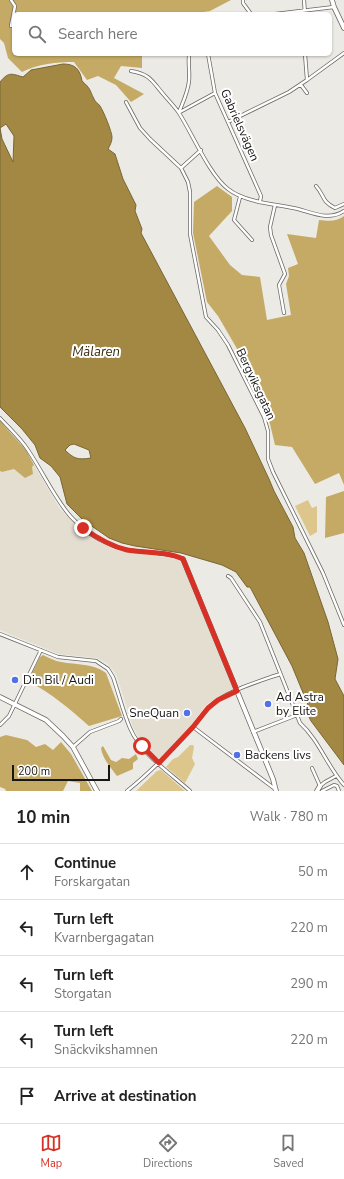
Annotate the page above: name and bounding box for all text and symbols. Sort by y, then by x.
search box [12,12,332,56]
icon: search [26,23,48,45]
text: Search here [58,24,138,44]
street label: Gabrielsvägen [217,86,263,164]
water label: Mälaren [72,343,120,361]
street label: Bergviksgatan [232,346,280,422]
route end [74,519,92,537]
place label: Din Bil / Audi [23,672,94,688]
marker: Din Bil / Audi [10,675,20,685]
place label: Ad Astra by Elite [276,689,324,719]
marker: Ad Astra by Elite [263,699,273,709]
place label: SneQuan [129,705,179,721]
marker: SneQuan [182,708,192,718]
route start [133,737,151,755]
place label: Backens livs [245,747,311,763]
marker: Backens livs [232,750,242,760]
scale bar [12,763,110,782]
text: 200 m [18,764,50,779]
text: 10 min [16,806,70,829]
text: Walk · 780 m [250,808,328,826]
text: Continue [54,853,116,873]
icon: ahead [16,861,38,883]
text: 50 m [298,863,328,881]
text: Forskargatan [54,873,130,891]
text: Turn left [54,909,113,929]
icon: left [16,917,38,939]
text: 220 m [290,919,328,937]
text: Kvarnbergagatan [54,929,154,947]
text: Turn left [54,965,113,985]
icon: left [16,973,38,995]
text: 290 m [290,975,328,993]
text: Storgatan [54,985,112,1003]
text: Turn left [54,1021,113,1041]
icon: left [16,1029,38,1051]
text: 220 m [290,1031,328,1049]
text: Snäckvikshamnen [54,1041,158,1059]
icon: arrive [16,1085,38,1107]
text: Arrive at destination [54,1086,197,1106]
tab: Map [40,1132,62,1171]
tab: Directions [143,1132,193,1171]
tab: Saved [273,1132,304,1171]

